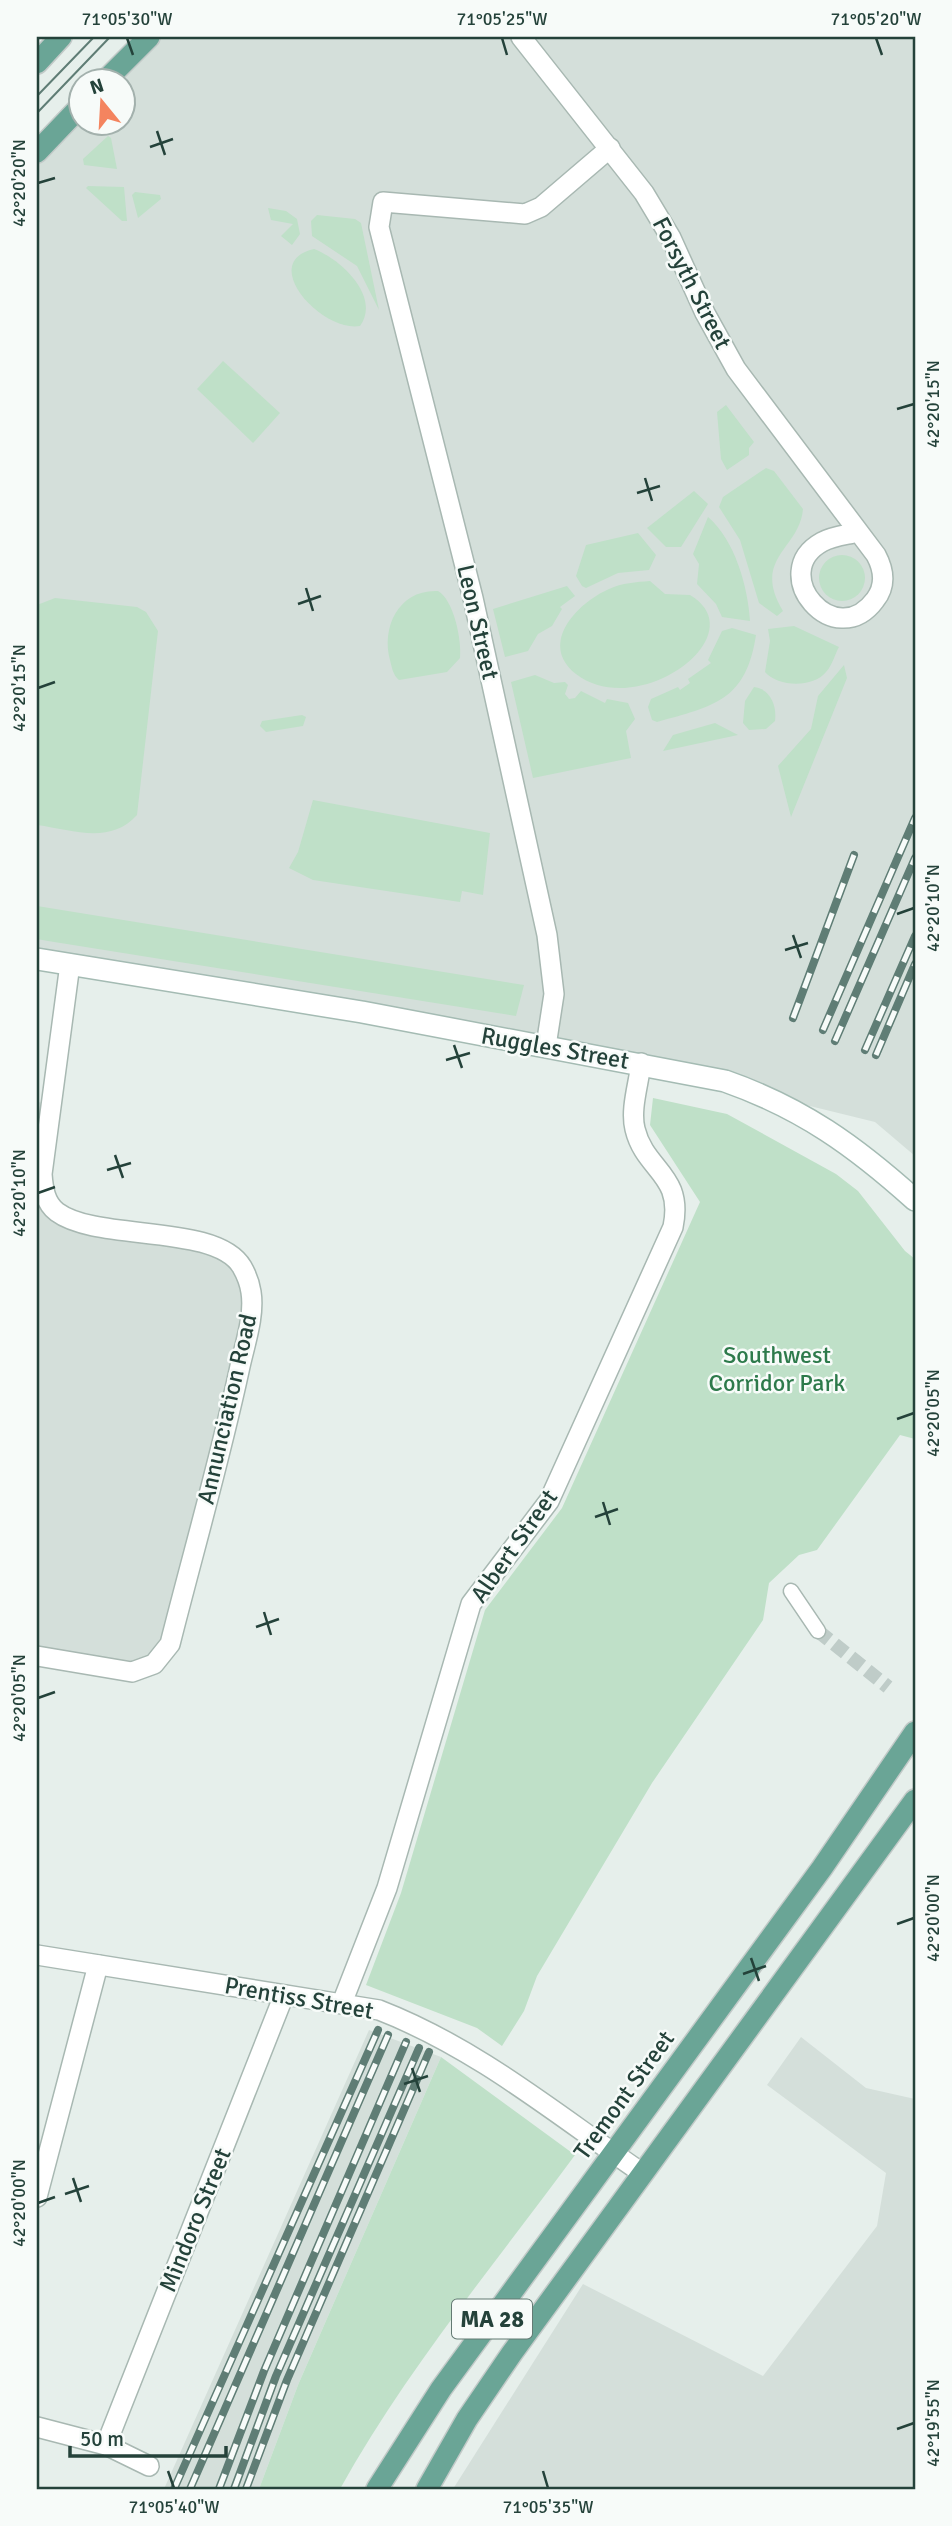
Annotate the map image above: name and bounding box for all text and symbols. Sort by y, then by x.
text: 71°05'30"W [82,8,172,30]
text: 71°05'25"W [457,8,547,30]
text: 71°05'20"W [831,8,921,30]
north arrow [66,66,136,136]
text: N [87,73,107,100]
text: 42°20'20"N [8,139,30,227]
street label: Forsyth Street [646,212,738,354]
text: 42°20'15"N [922,360,944,448]
street label: Leon Street [450,561,506,683]
text: 42°20'15"N [8,644,30,732]
text: 42°20'10"N [922,864,944,952]
street label: Ruggles Street [479,1020,631,1076]
text: 42°20'10"N [8,1149,30,1237]
street label: Annunciation Road [191,1311,263,1507]
park label: Southwest Corridor Park [709,1340,845,1398]
text: 42°20'05"N [922,1369,944,1457]
street label: Albert Street [464,1483,564,1609]
text: 42°20'05"N [8,1654,30,1742]
text: 42°20'00"N [922,1874,944,1962]
street label: Prentiss Street [222,1970,376,2026]
street label: Tremont Street [567,2025,681,2165]
street label: Mindoro Street [152,2144,238,2296]
text: 42°20'00"N [8,2159,30,2247]
road number: MA 28 [452,2300,532,2338]
text: 42°19'55"N [922,2379,944,2467]
scale bar [70,2414,226,2458]
text: 50 m [80,2426,124,2452]
text: 71°05'40"W [129,2496,219,2518]
text: 71°05'35"W [503,2496,593,2518]

